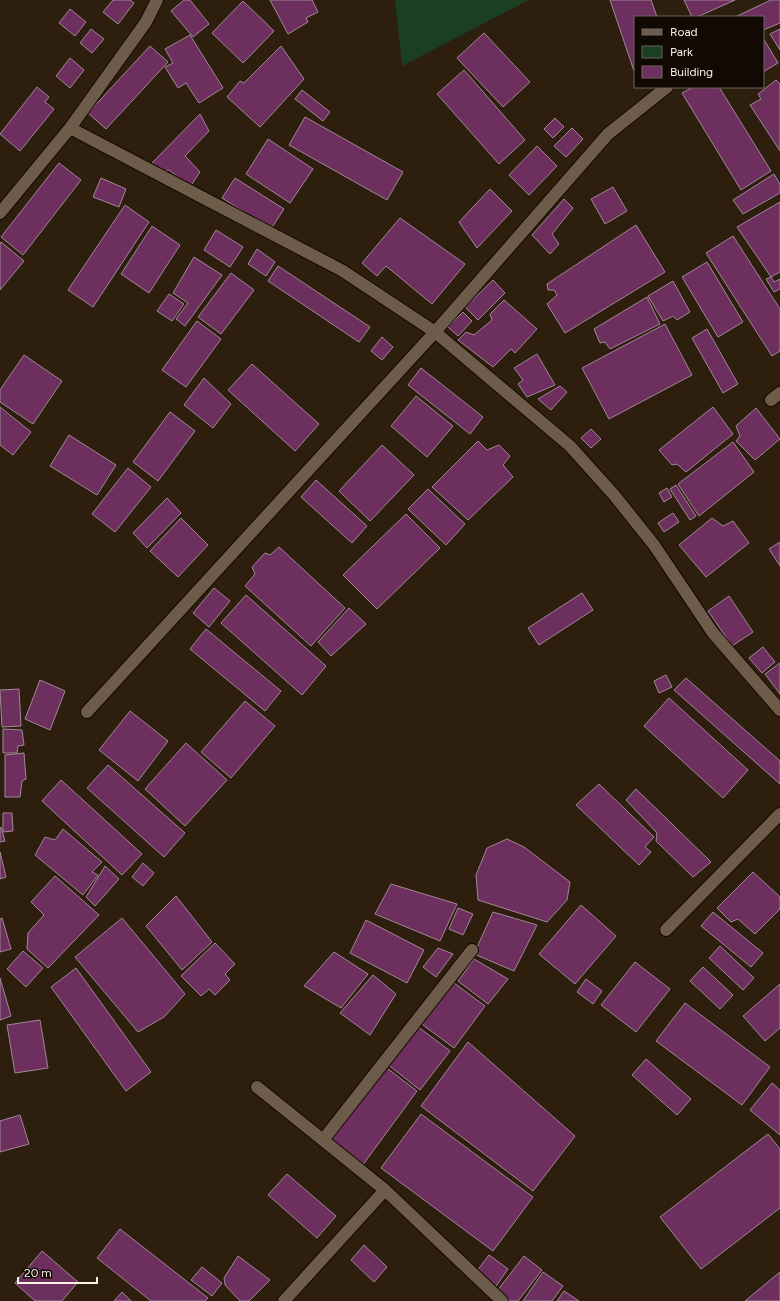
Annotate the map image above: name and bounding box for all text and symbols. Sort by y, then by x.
legend [634,16,764,88]
text: Road [670,25,698,39]
text: Park [670,45,693,59]
text: Building [670,65,713,79]
scale bar [18,1259,97,1285]
text: 20 m [24,1266,52,1280]

